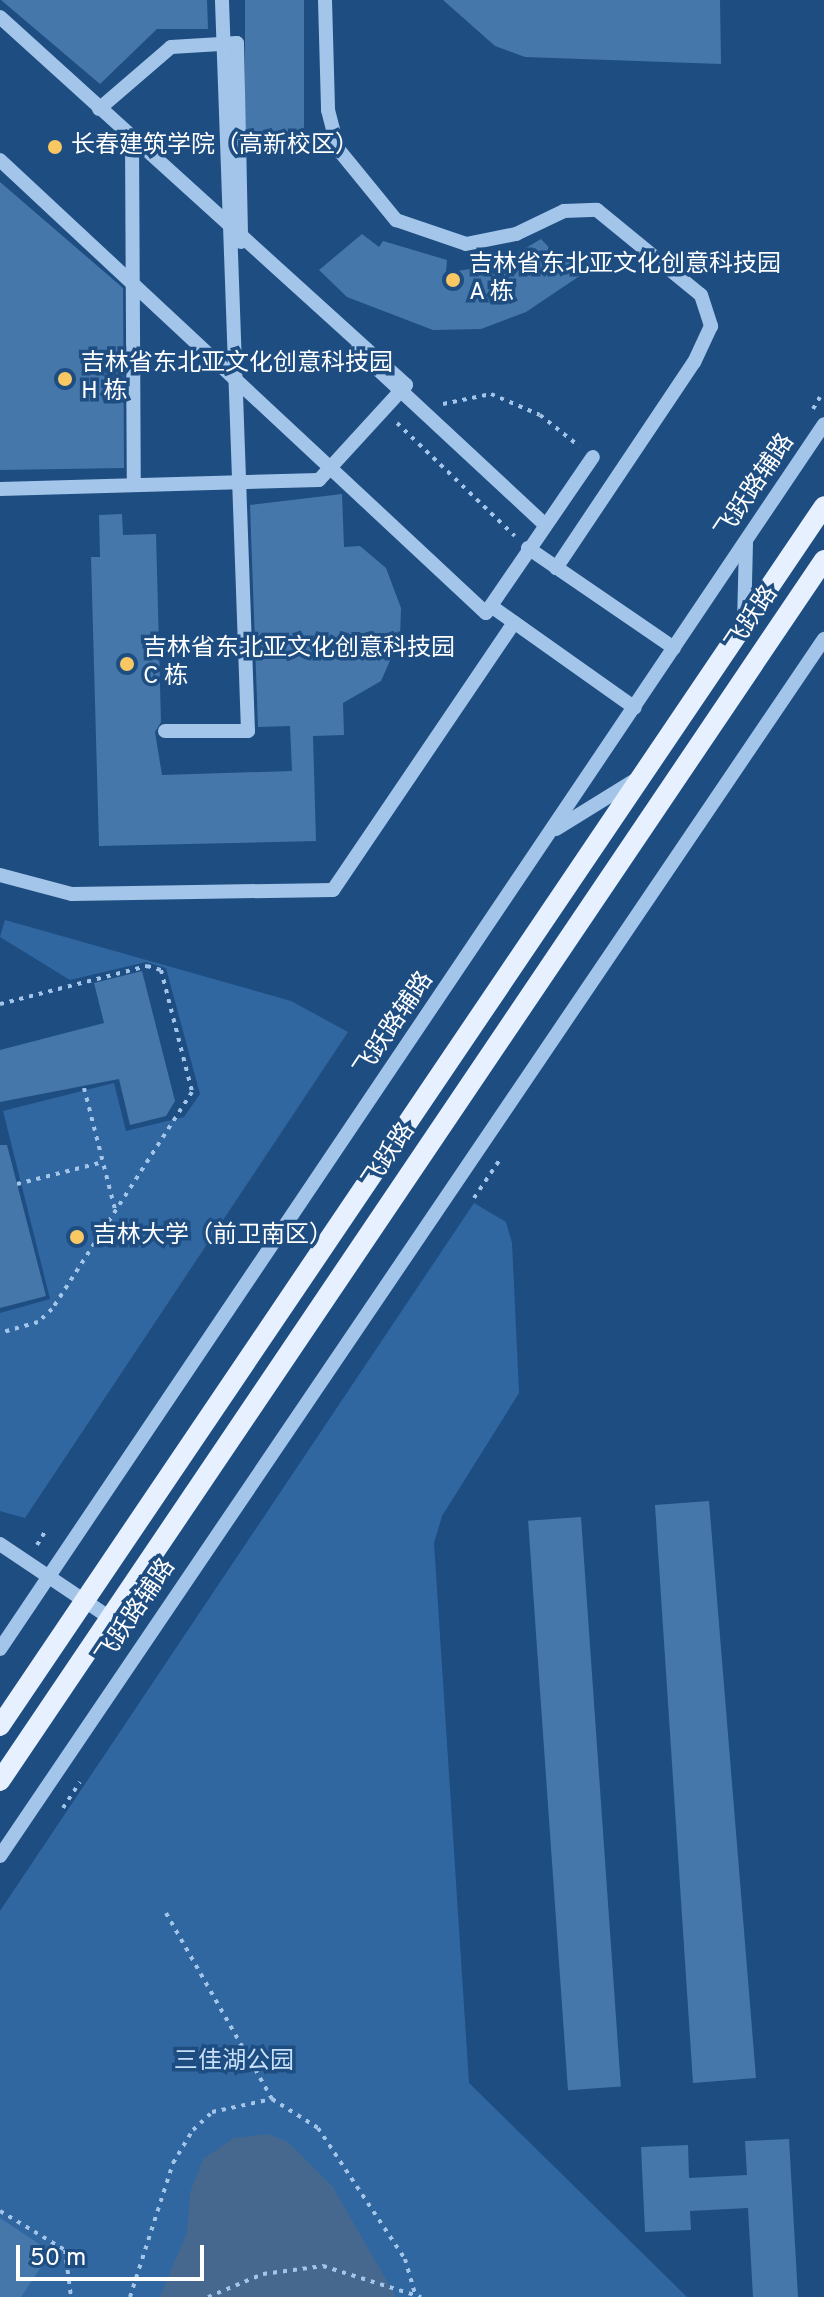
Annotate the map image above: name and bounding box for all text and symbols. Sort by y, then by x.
place label: 长春建筑学院（高新校区） [71,133,359,161]
marker: 长春建筑学院（高新校区） [46,138,64,156]
place label: 吉林省东北亚文化创意科技园 A 栋 [469,252,781,308]
marker: 吉林省东北亚文化创意科技园 A 栋 [444,271,462,289]
place label: 吉林省东北亚文化创意科技园 H 栋 [81,351,393,407]
marker: 吉林省东北亚文化创意科技园 H 栋 [56,370,74,388]
street label: 飞跃路辅路 [711,429,801,545]
street label: 飞跃路 [721,581,785,657]
place label: 吉林省东北亚文化创意科技园 C 栋 [143,636,455,692]
marker: 吉林省东北亚文化创意科技园 C 栋 [118,655,136,673]
street label: 飞跃路辅路 [350,967,440,1083]
street label: 飞跃路 [358,1118,422,1194]
place label: 吉林大学（前卫南区） [93,1223,333,1251]
marker: 吉林大学（前卫南区） [68,1228,86,1246]
street label: 飞跃路辅路 [92,1554,182,1670]
park label: 三佳湖公园 [174,2049,294,2077]
scale bar [20,2229,208,2279]
text: 50 m [30,2244,86,2274]

